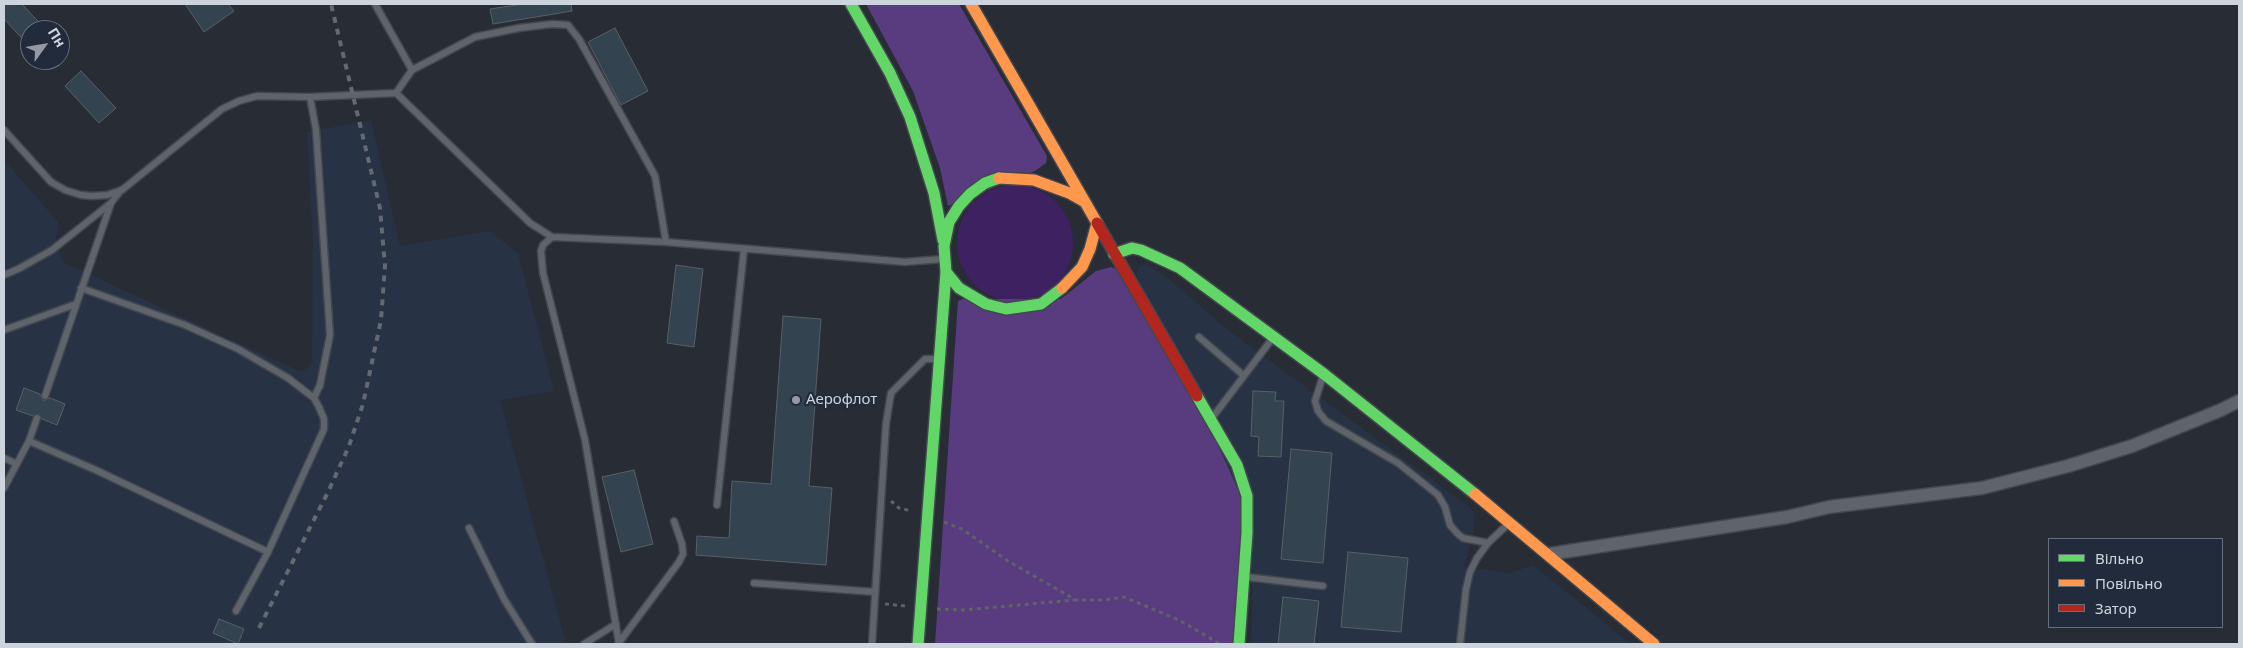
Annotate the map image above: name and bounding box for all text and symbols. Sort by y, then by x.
north arrow [20,20,70,70]
text: Пн [44,24,71,51]
place label: Аерофлот [806,391,877,409]
marker: Аерофлот [790,394,802,406]
legend [2048,538,2223,628]
text: Вільно [2095,548,2144,568]
text: Повільно [2095,573,2162,593]
text: Затор [2095,598,2137,618]

